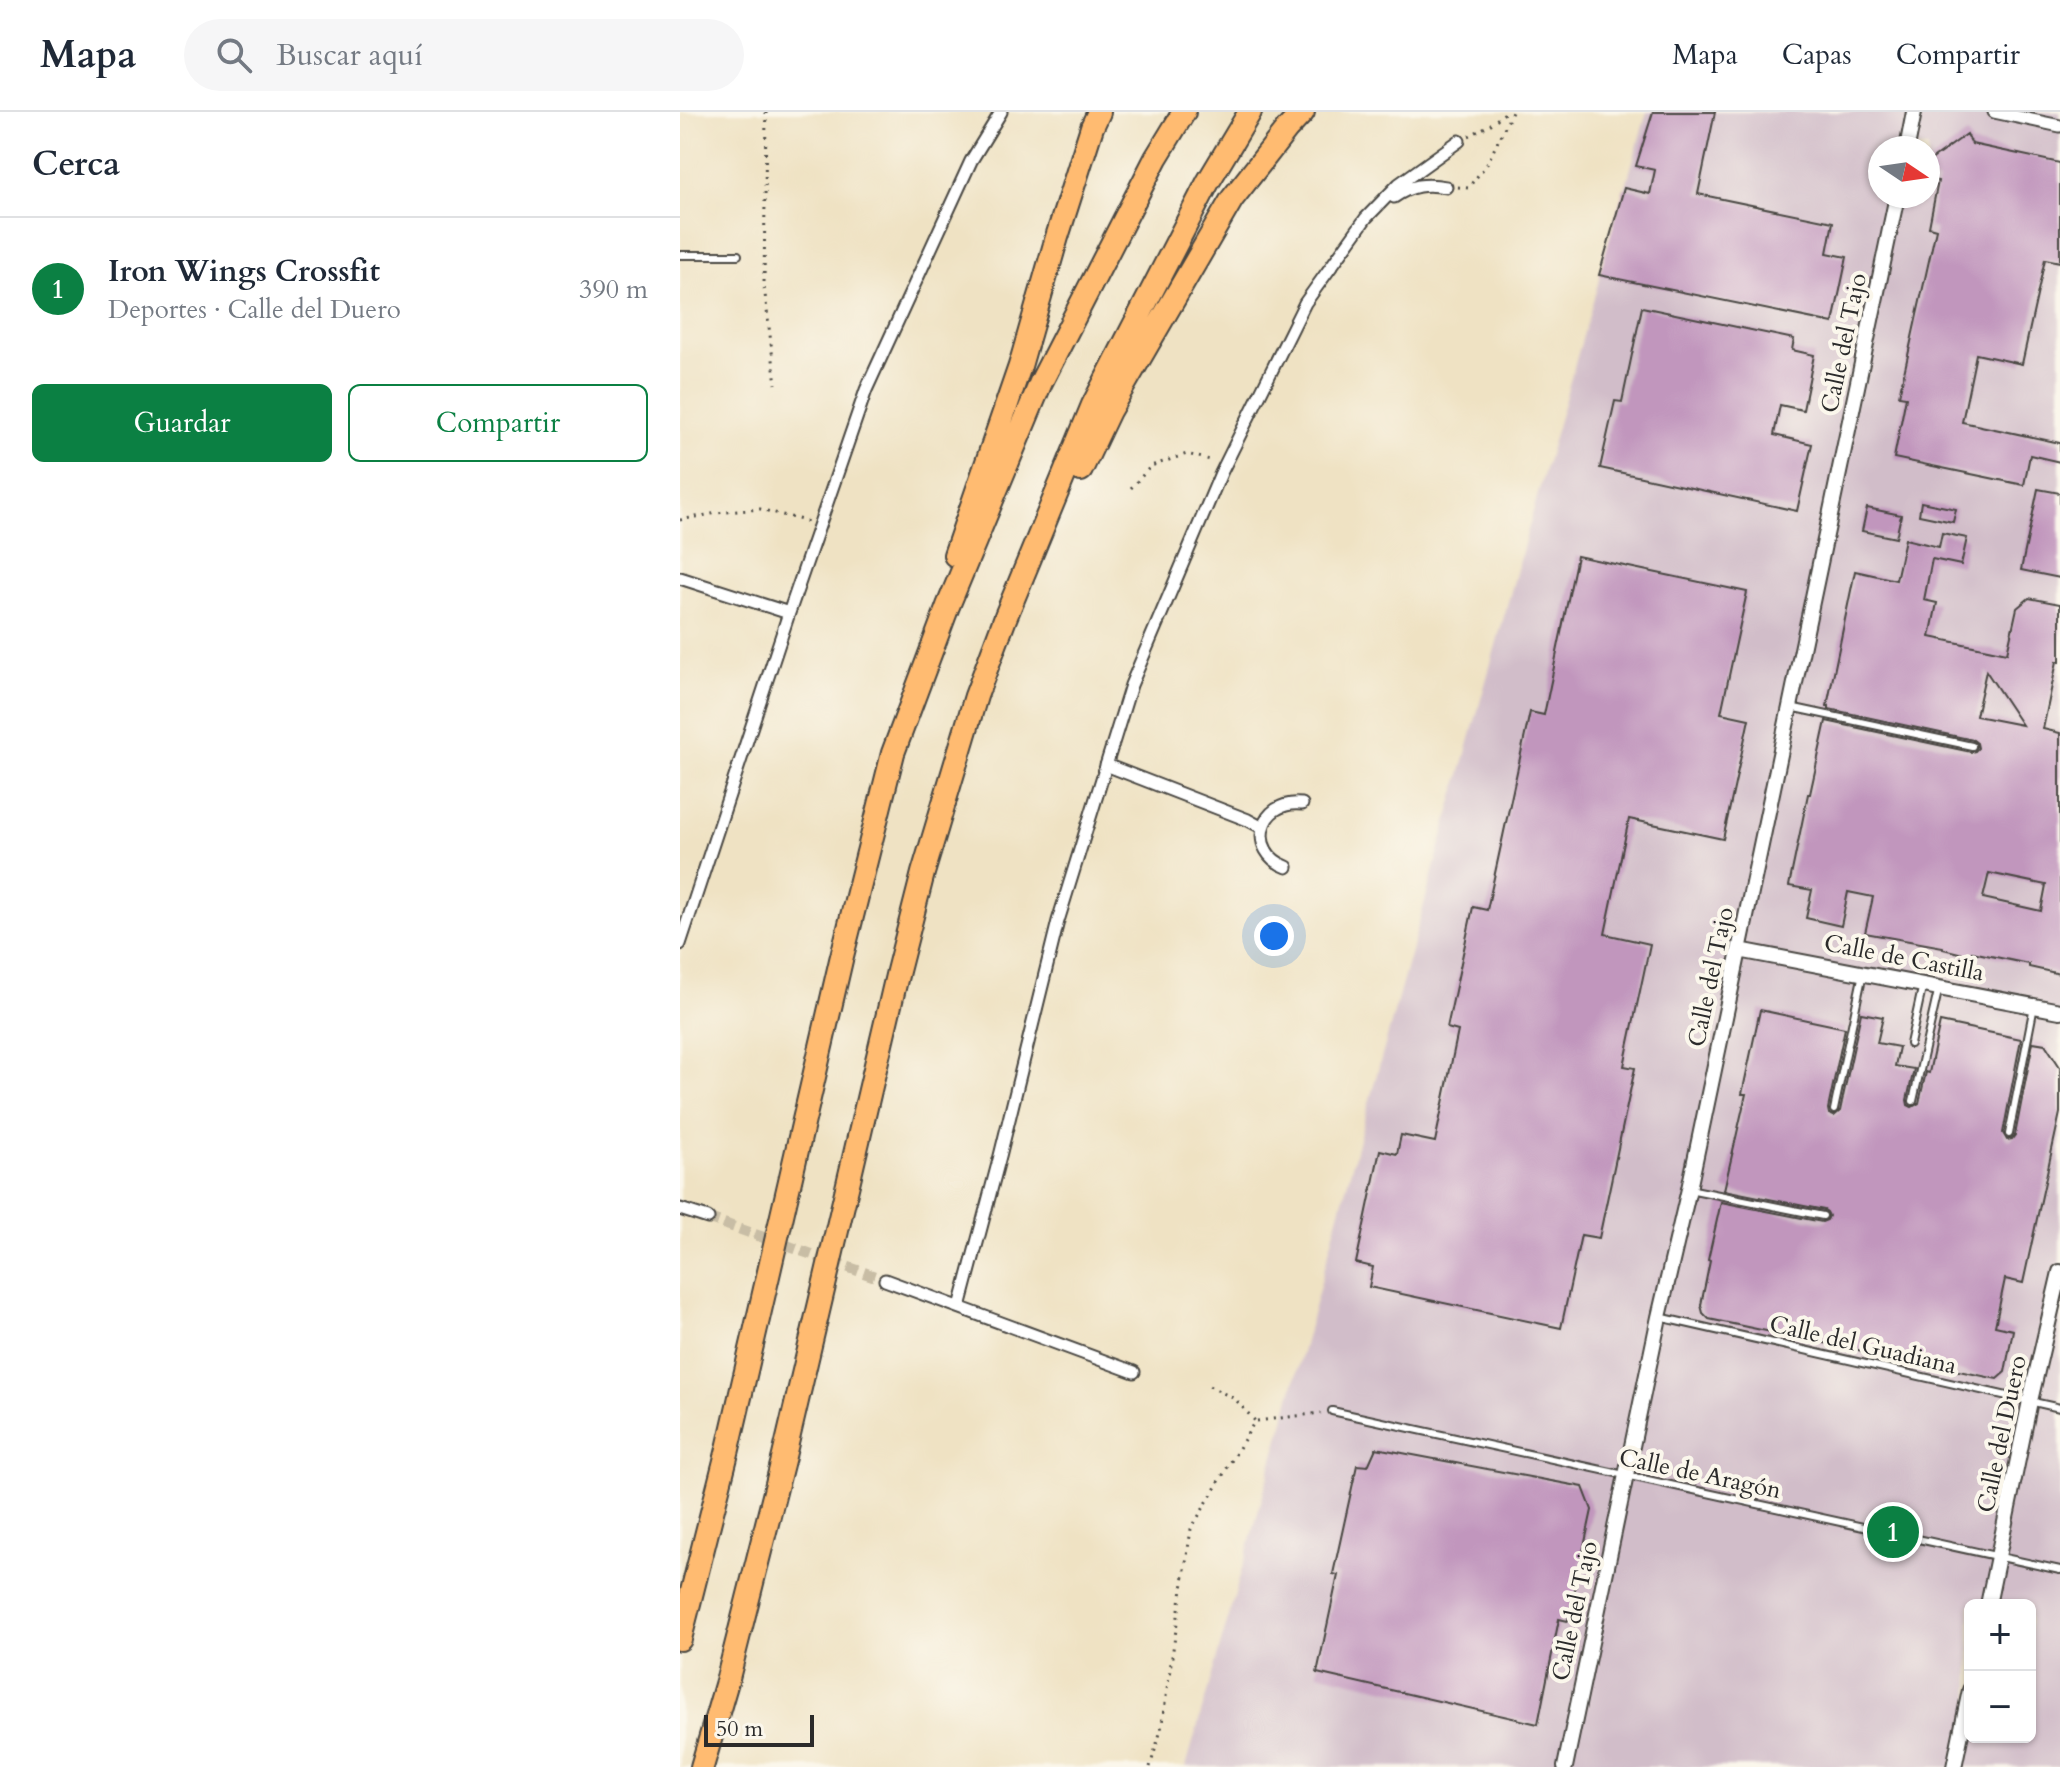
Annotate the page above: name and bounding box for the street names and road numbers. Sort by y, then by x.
street label: Calle del Tajo [1813,270,1875,416]
street label: Calle del Tajo [1680,904,1742,1050]
street label: Calle de Castilla [1821,926,1987,990]
street label: Calle del Guadiana [1766,1307,1960,1383]
street label: Calle del Duero [1969,1352,2035,1516]
street label: Calle de Aragón [1616,1441,1784,1507]
street label: Calle del Tajo [1544,1538,1606,1684]

